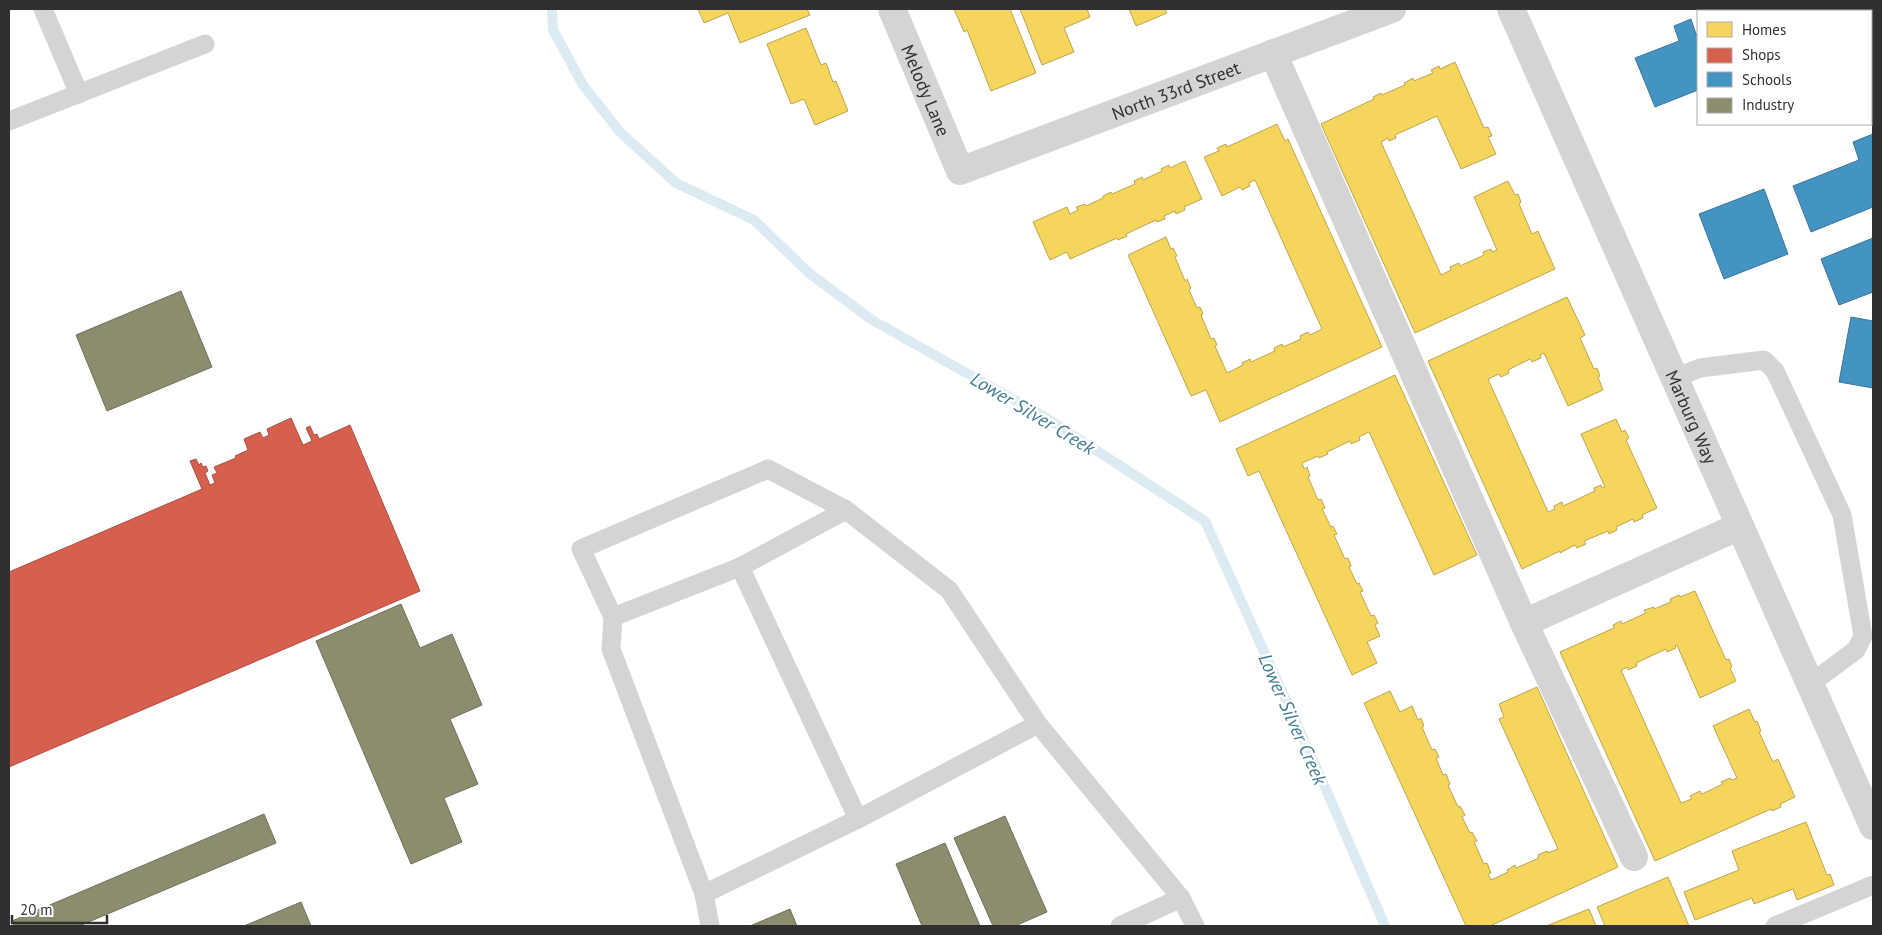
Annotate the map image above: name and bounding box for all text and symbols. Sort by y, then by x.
legend [1697,10,1872,125]
text: Homes [1742,20,1786,39]
street label: Melody Lane [897,41,956,140]
text: Shops [1742,45,1781,64]
street label: North 33rd Street [1108,56,1243,125]
text: Schools [1742,70,1792,89]
text: Industry [1742,95,1794,114]
water label: Lower Silver Creek [966,366,1101,460]
street label: Marburg Way [1661,366,1723,468]
water label: Lower Silver Creek [1253,650,1333,790]
scale bar [12,892,108,924]
text: 20 m [20,900,53,919]

